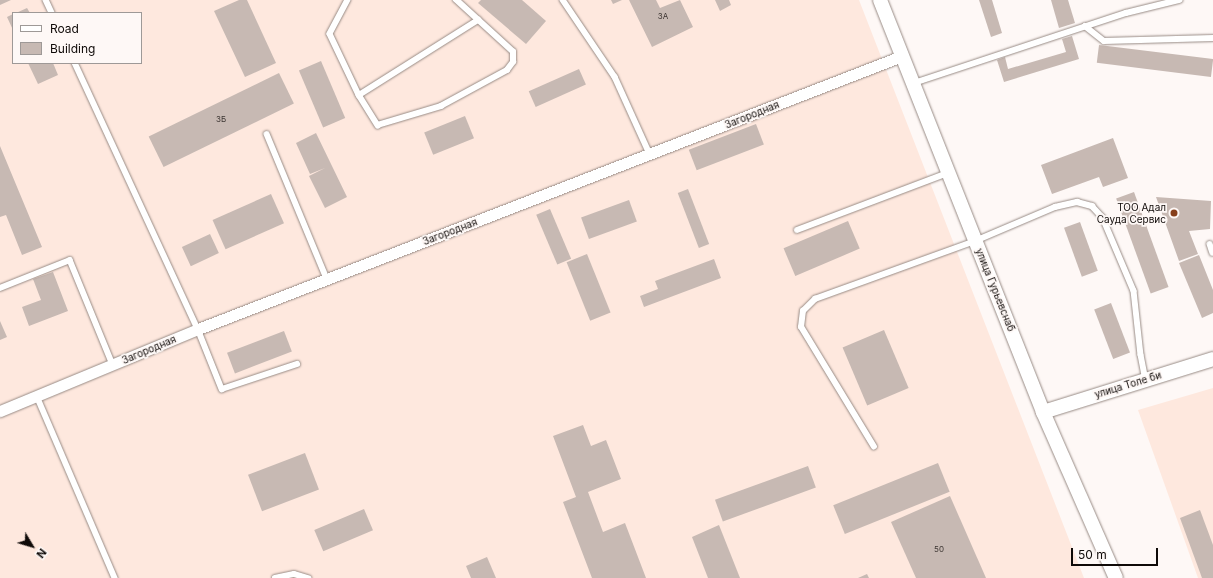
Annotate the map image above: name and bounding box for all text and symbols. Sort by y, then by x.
legend [12,12,142,64]
house number: 3А [658,12,668,22]
text: Road [50,21,79,36]
text: Building [50,41,95,56]
street label: Загородная [723,99,781,131]
house number: 3Б [216,115,226,125]
place label: ТОО Адал Сауда Сервис [1097,201,1166,224]
marker: ТОО Адал Сауда Сервис [1169,208,1179,218]
street label: Загородная [421,216,479,248]
street label: улица Гурьевснаб [973,247,1017,333]
street label: Загородная [120,333,178,367]
street label: улица Толе би [1093,369,1163,401]
north arrow [12,526,52,566]
scale bar [1073,540,1160,566]
house number: 50 [934,545,944,555]
text: N [33,546,50,561]
text: 50 m [1078,547,1107,562]

